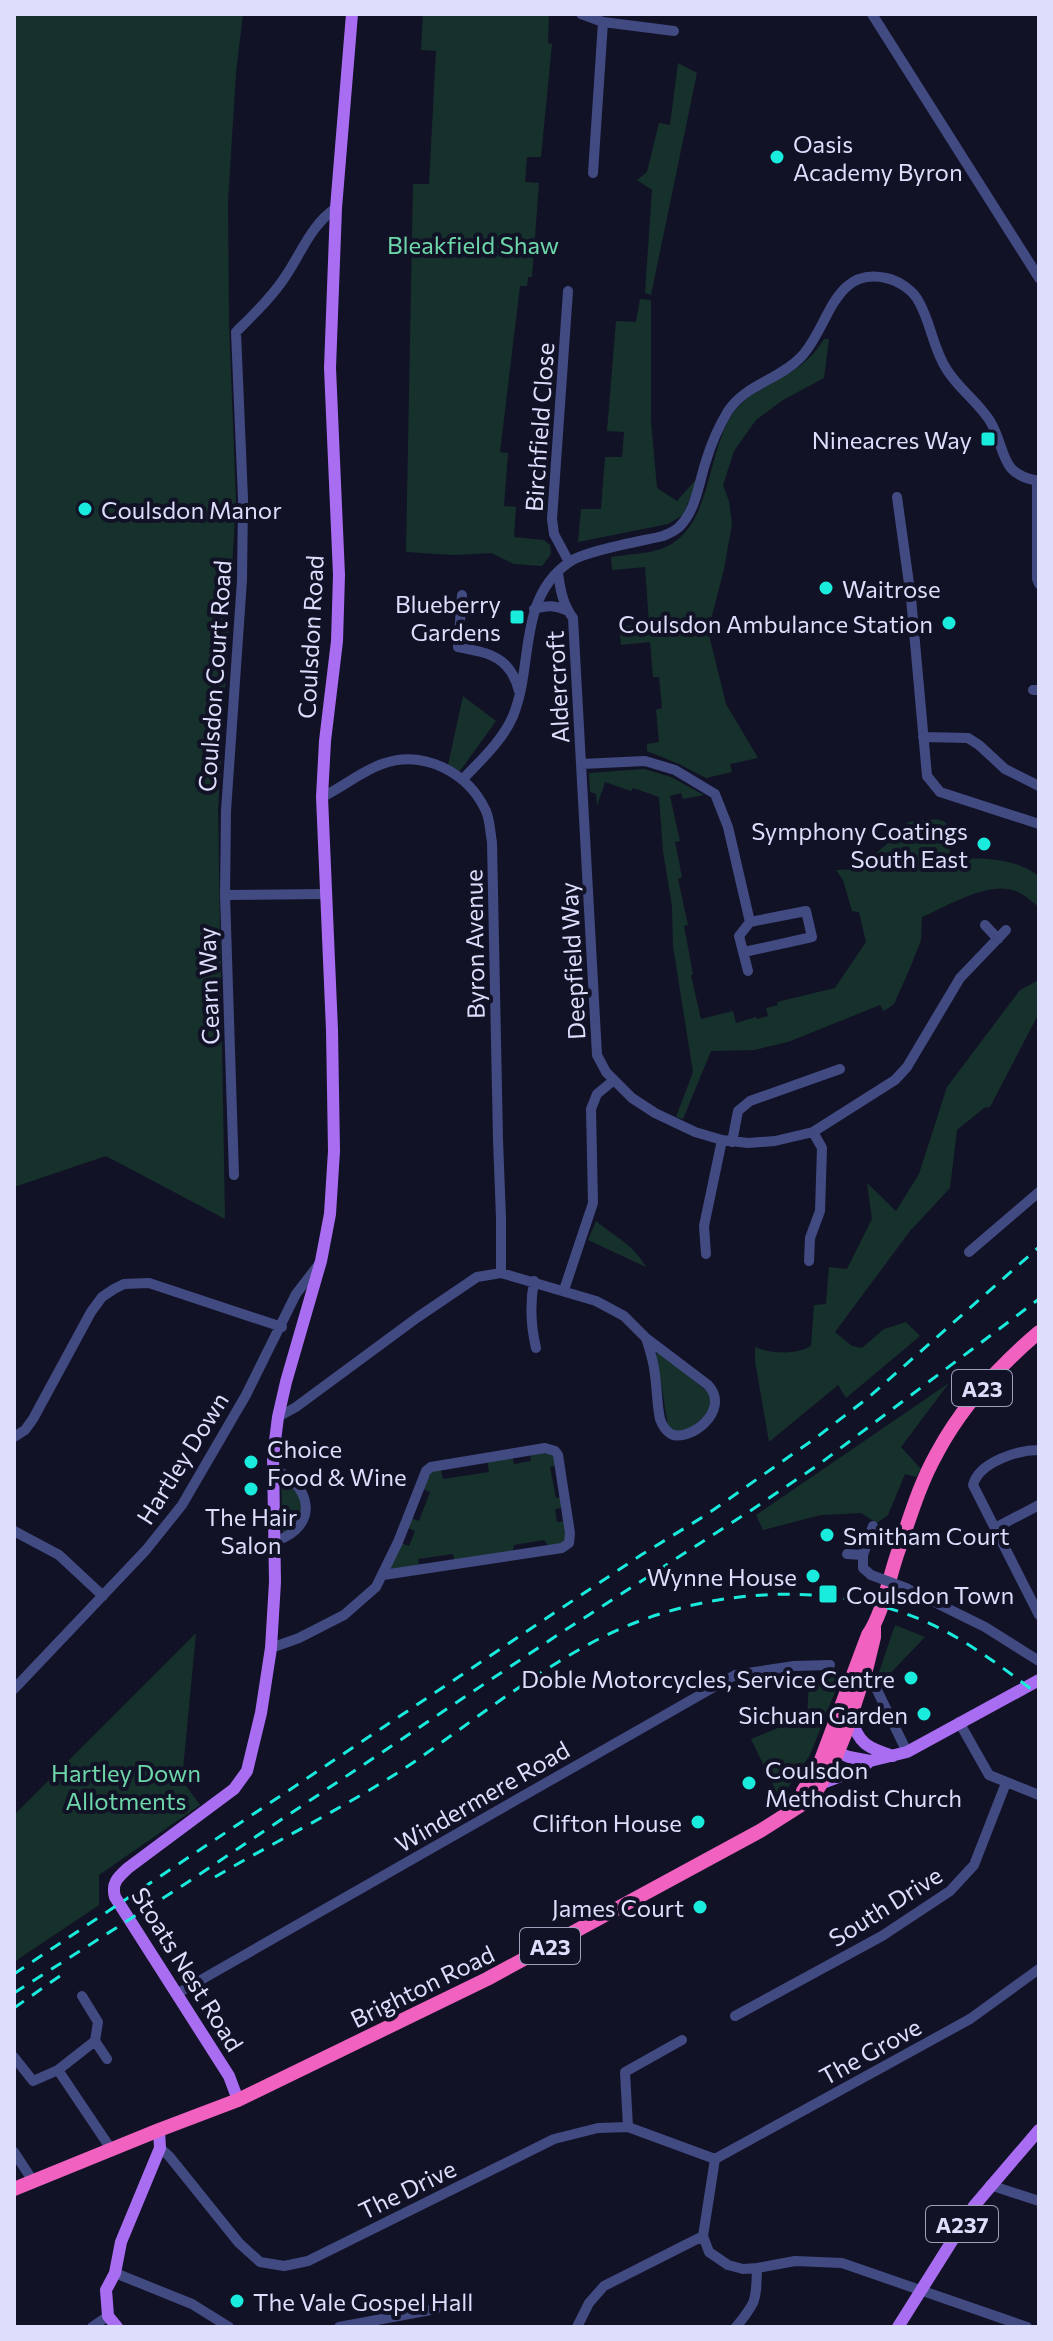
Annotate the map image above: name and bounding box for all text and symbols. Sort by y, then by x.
place label: Oasis Academy Byron [793,129,963,186]
marker: Oasis Academy Byron [768,148,786,166]
park label: Bleakfield Shaw [387,230,559,259]
street label: Birchfield Close [519,341,559,513]
place label: Nineacres Way [812,425,972,454]
marker: Nineacres Way [979,430,997,448]
place label: Coulsdon Manor [101,495,282,524]
marker: Coulsdon Manor [76,500,94,518]
street label: Coulsdon Road [291,554,329,720]
street label: Coulsdon Court Road [191,559,237,793]
place label: Waitrose [842,574,941,603]
marker: Waitrose [817,579,835,597]
place label: Blueberry Gardens [395,589,501,646]
marker: Blueberry Gardens [508,608,526,626]
place label: Coulsdon Ambulance Station [618,609,933,638]
marker: Coulsdon Ambulance Station [940,614,958,632]
street label: Aldercroft [540,630,574,744]
place label: Symphony Coatings South East [751,816,968,873]
marker: Symphony Coatings South East [975,835,993,853]
street label: Byron Avenue [458,869,490,1019]
street label: Deepfield Way [553,881,591,1041]
street label: Cearn Way [191,927,225,1045]
road number: A23 [952,1370,1012,1406]
street label: Hartley Down [130,1387,234,1529]
place label: Choice Food & Wine [267,1434,407,1491]
marker: Choice Food & Wine [242,1453,260,1471]
marker: The Hair Salon [242,1480,260,1498]
place label: The Hair Salon [205,1502,298,1559]
place label: Smitham Court [843,1521,1010,1550]
marker: Smitham Court [818,1526,836,1544]
place label: Wynne House [647,1562,797,1591]
marker: Wynne House [804,1567,822,1585]
place label: Coulsdon Town [846,1580,1014,1609]
marker: Coulsdon Town [817,1583,839,1605]
place label: Doble Motorcycles, Service Centre [521,1664,895,1693]
marker: Doble Motorcycles, Service Centre [902,1669,920,1687]
place label: Sichuan Garden [738,1700,908,1729]
marker: Sichuan Garden [915,1705,933,1723]
street label: Windermere Road [390,1734,574,1858]
place label: Coulsdon Methodist Church [765,1755,962,1812]
park label: Hartley Down Allotments [51,1758,201,1815]
marker: Coulsdon Methodist Church [740,1774,758,1792]
place label: Clifton House [532,1808,682,1837]
marker: Clifton House [689,1813,707,1831]
street label: South Drive [823,1860,947,1952]
street label: Stoats Nest Road [126,1882,250,2056]
place label: James Court [552,1893,684,1922]
marker: James Court [691,1898,709,1916]
road number: A23 [520,1928,580,1964]
street label: Brighton Road [345,1939,499,2033]
street label: The Grove [814,2011,926,2091]
street label: The Drive [354,2153,460,2225]
road number: A237 [926,2206,998,2242]
place label: The Vale Gospel Hall [253,2287,473,2316]
marker: The Vale Gospel Hall [228,2292,246,2310]

